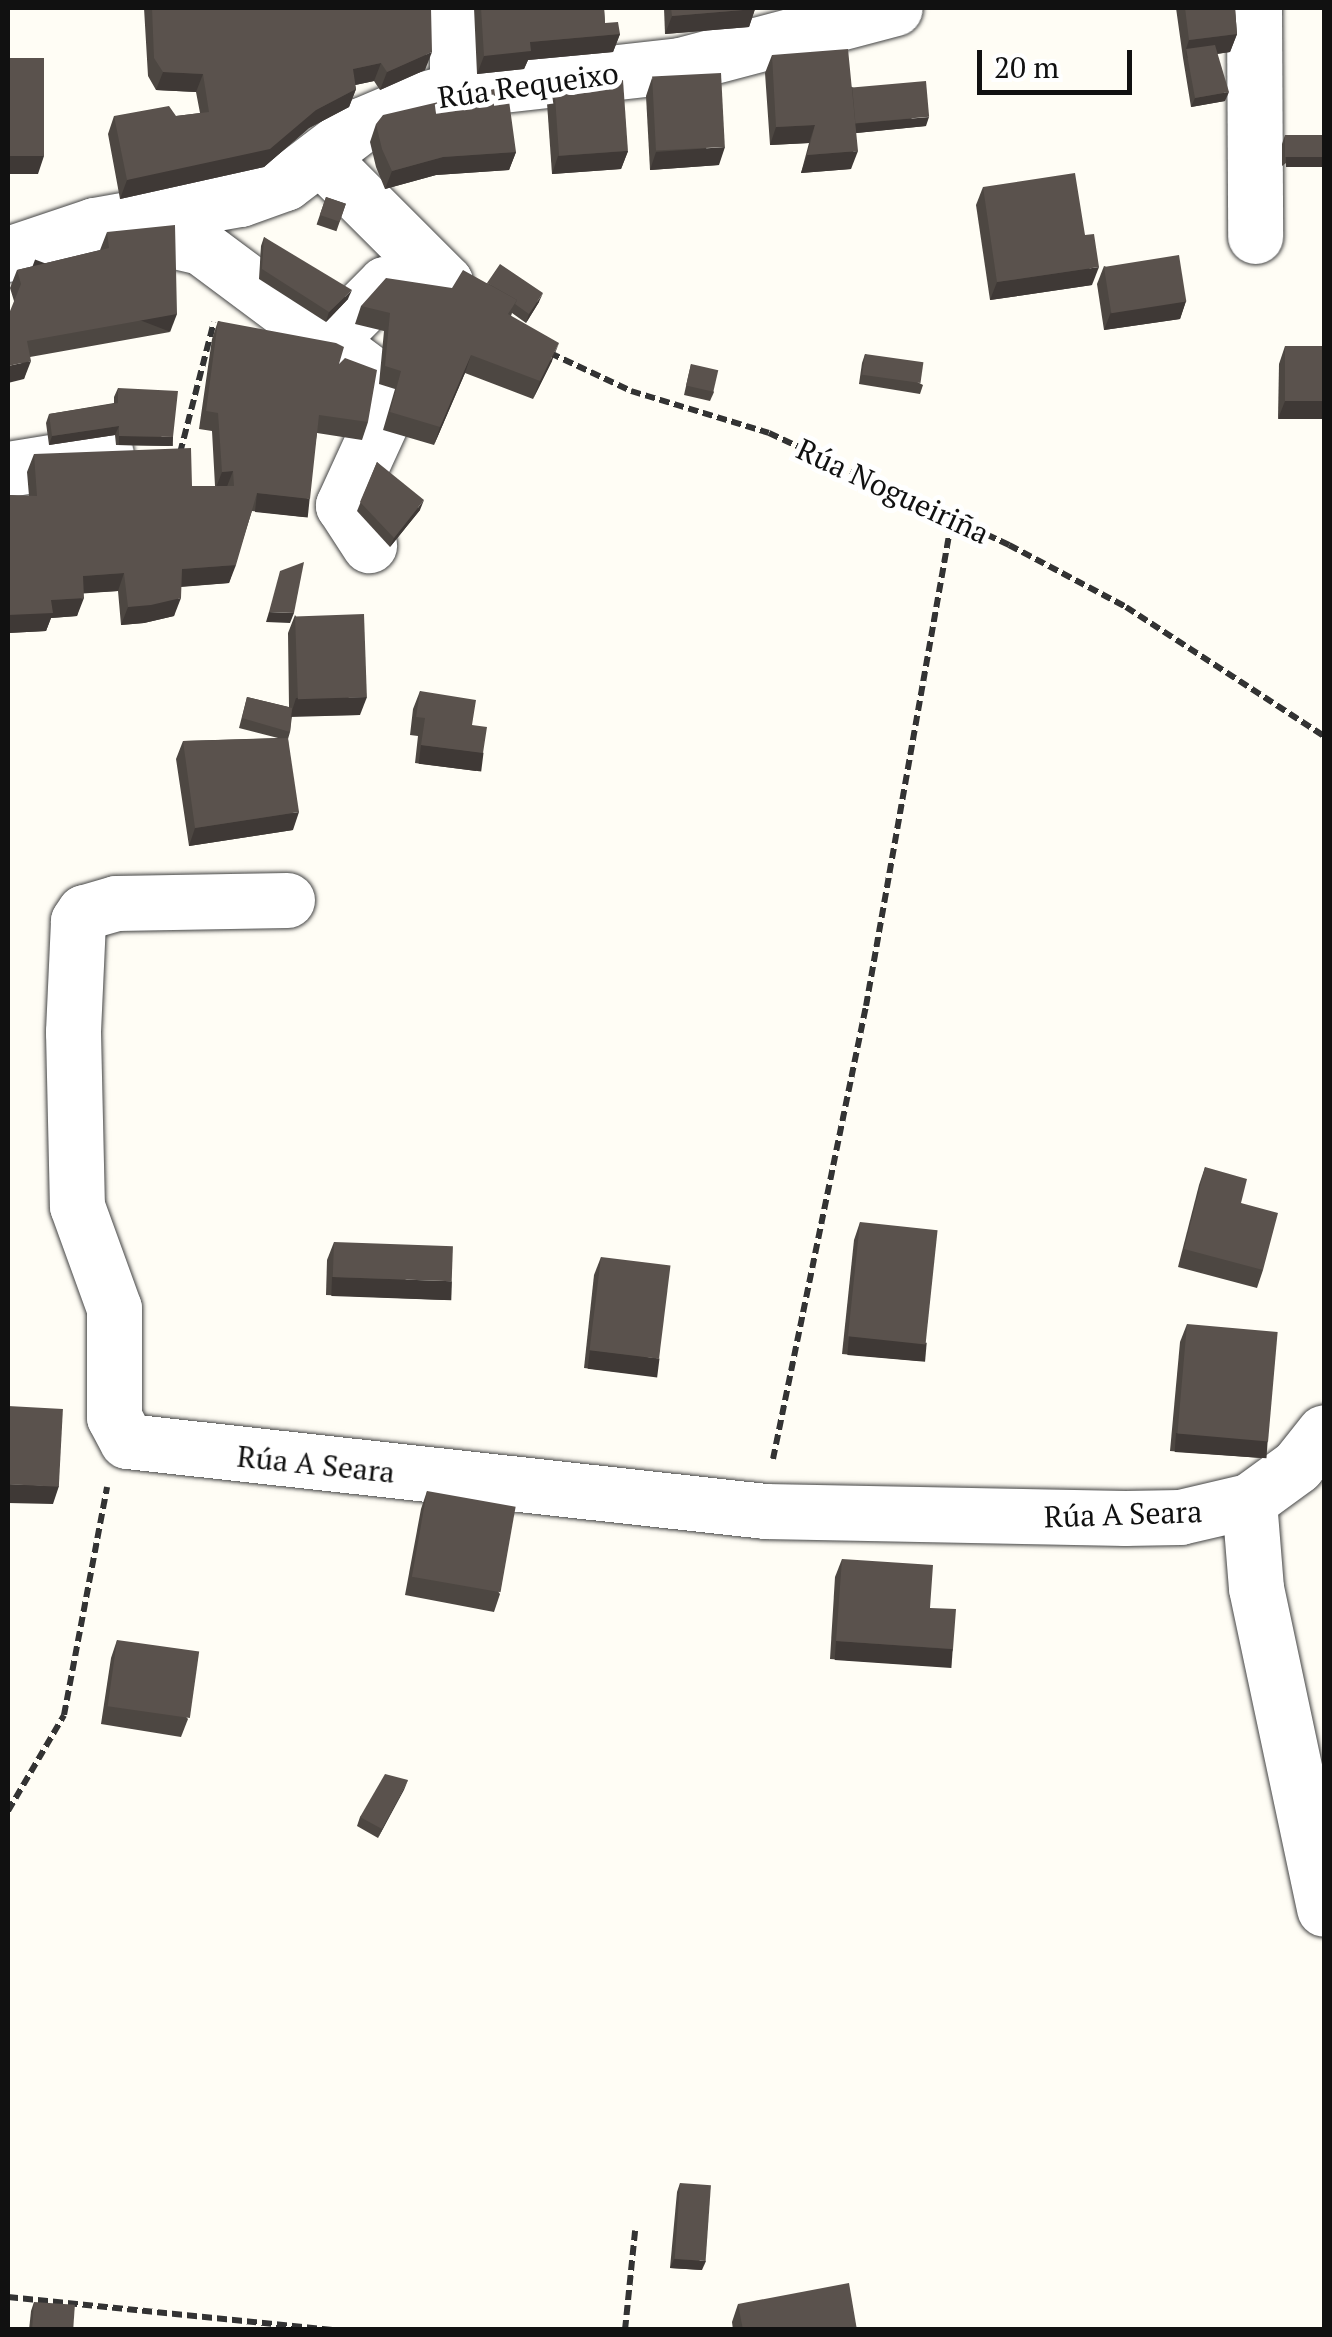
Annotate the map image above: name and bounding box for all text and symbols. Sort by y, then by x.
scale bar [982,30,1137,92]
text: 20 m [994,47,1059,87]
street label: Rúa Requeixo [435,55,621,115]
street label: Rúa Nogueiriña [791,431,995,551]
street label: Rúa A Seara [235,1438,397,1490]
street label: Rúa A Seara [1043,1493,1203,1535]

